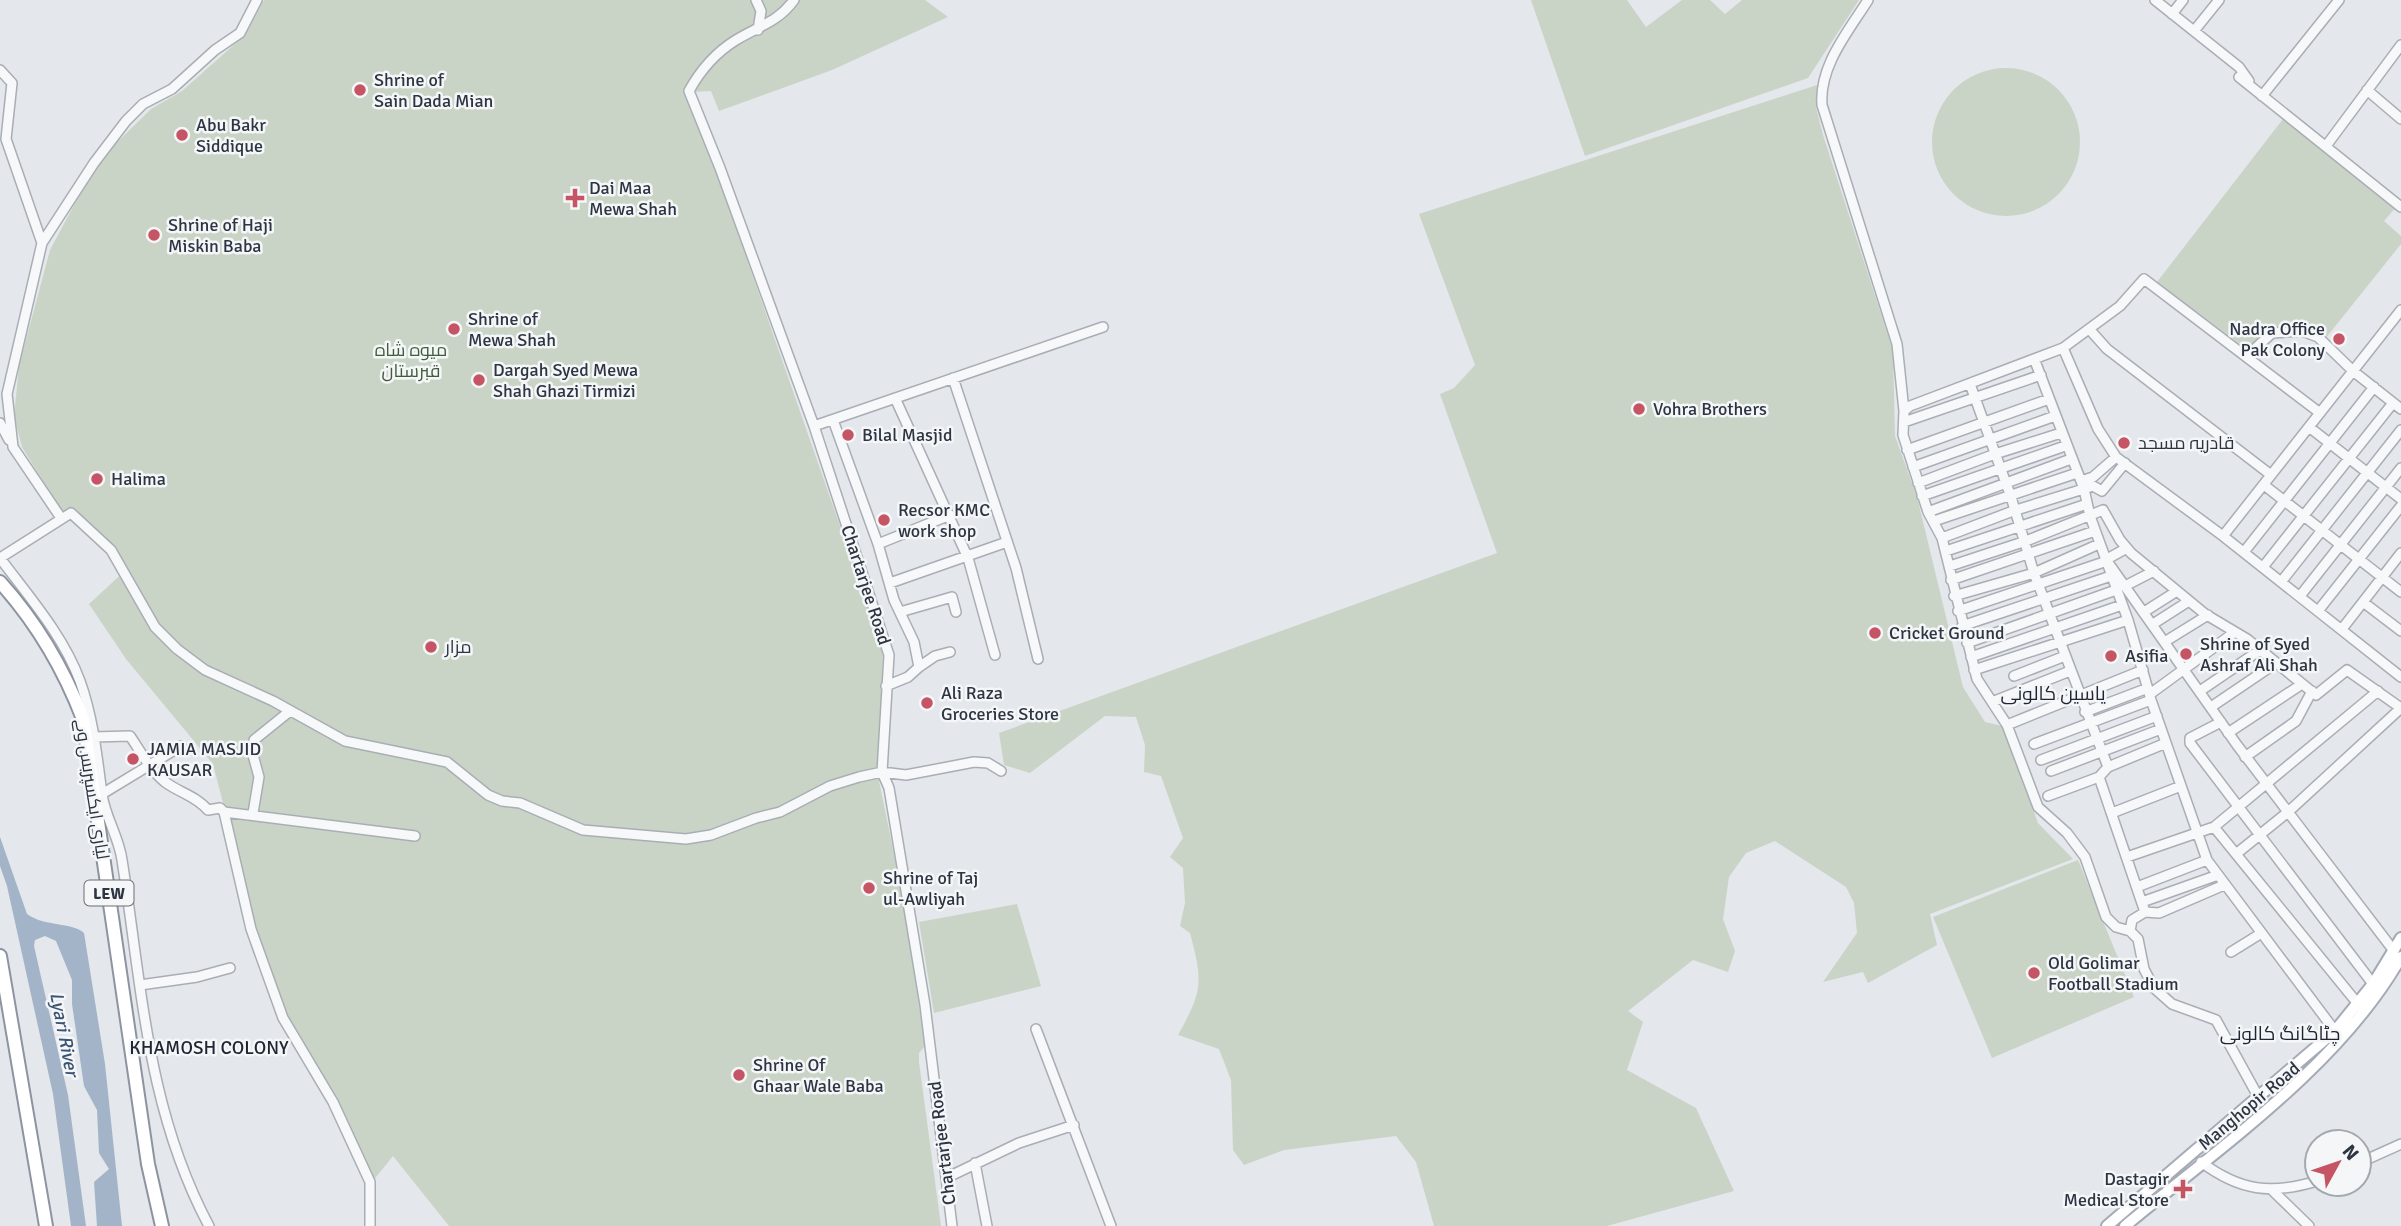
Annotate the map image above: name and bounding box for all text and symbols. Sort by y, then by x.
place label: Shrine of Sain Dada Mian [374,69,493,112]
marker: Shrine of Sain Dada Mian [352,82,368,98]
place label: Abu Bakr Siddique [196,114,266,157]
marker: Abu Bakr Siddique [174,127,190,143]
place label: Dai Maa Mewa Shah [589,177,677,220]
marker: Dai Maa Mewa Shah [567,190,583,206]
place label: Shrine of Haji Miskin Baba [168,214,273,257]
marker: Shrine of Haji Miskin Baba [146,227,162,243]
place label: Shrine of Mewa Shah [468,308,556,351]
place label: Nadra Office Pak Colony [2229,318,2326,361]
marker: Shrine of Mewa Shah [446,321,462,337]
marker: Nadra Office Pak Colony [2331,331,2347,347]
park label: میوہ شاہ قبرستان [375,339,447,382]
place label: Dargah Syed Mewa Shah Ghazi Tirmizi [493,359,638,402]
marker: Dargah Syed Mewa Shah Ghazi Tirmizi [471,372,487,388]
place label: Vohra Brothers [1653,398,1767,420]
marker: Vohra Brothers [1631,401,1647,417]
place label: Bilal Masjid [862,424,952,446]
marker: Bilal Masjid [840,427,856,443]
place label: قادریہ مسجد [2138,432,2234,454]
marker: قادریہ مسجد [2116,435,2132,451]
place label: Halima [111,468,166,490]
marker: Halima [89,471,105,487]
place label: Recsor KMC work shop [898,499,990,542]
marker: Recsor KMC work shop [876,512,892,528]
street label: Chartarjee Road [836,522,896,648]
place label: Cricket Ground [1889,622,2005,644]
marker: Cricket Ground [1867,625,1883,641]
place label: Shrine of Syed Ashraf Ali Shah [2200,633,2318,676]
place label: مزار [444,636,472,658]
marker: مزار [423,639,439,655]
place label: Asifia [2125,645,2168,667]
marker: Shrine of Syed Ashraf Ali Shah [2178,646,2194,662]
marker: Asifia [2103,648,2119,664]
place label: Ali Raza Groceries Store [941,682,1059,725]
district label: یاسین کالونی [2001,682,2106,706]
marker: Ali Raza Groceries Store [919,695,935,711]
street label: لیاری ایکسپریس وے [69,717,114,861]
place label: JAMIA MASJID KAUSAR [147,738,261,781]
marker: JAMIA MASJID KAUSAR [125,751,141,767]
place label: Shrine of Taj ul-Awliyah [883,867,978,910]
road number: LEW [84,880,134,906]
marker: Shrine of Taj ul-Awliyah [861,880,877,896]
place label: Old Golimar Football Stadium [2048,952,2179,995]
marker: Old Golimar Football Stadium [2026,965,2042,981]
water label: Lyari River [44,990,85,1081]
district label: چٹاگانگ کالونی [2220,1022,2340,1046]
district label: KHAMOSH COLONY [129,1036,289,1060]
place label: Shrine Of Ghaar Wale Baba [753,1054,884,1097]
street label: Manghopir Road [2194,1057,2304,1155]
marker: Shrine Of Ghaar Wale Baba [731,1067,747,1083]
street label: Chartarjee Road [923,1080,961,1206]
north arrow [2303,1128,2373,1198]
text: N [2337,1140,2364,1165]
place label: Dastagir Medical Store [2063,1168,2169,1211]
marker: Dastagir Medical Store [2175,1181,2191,1197]

